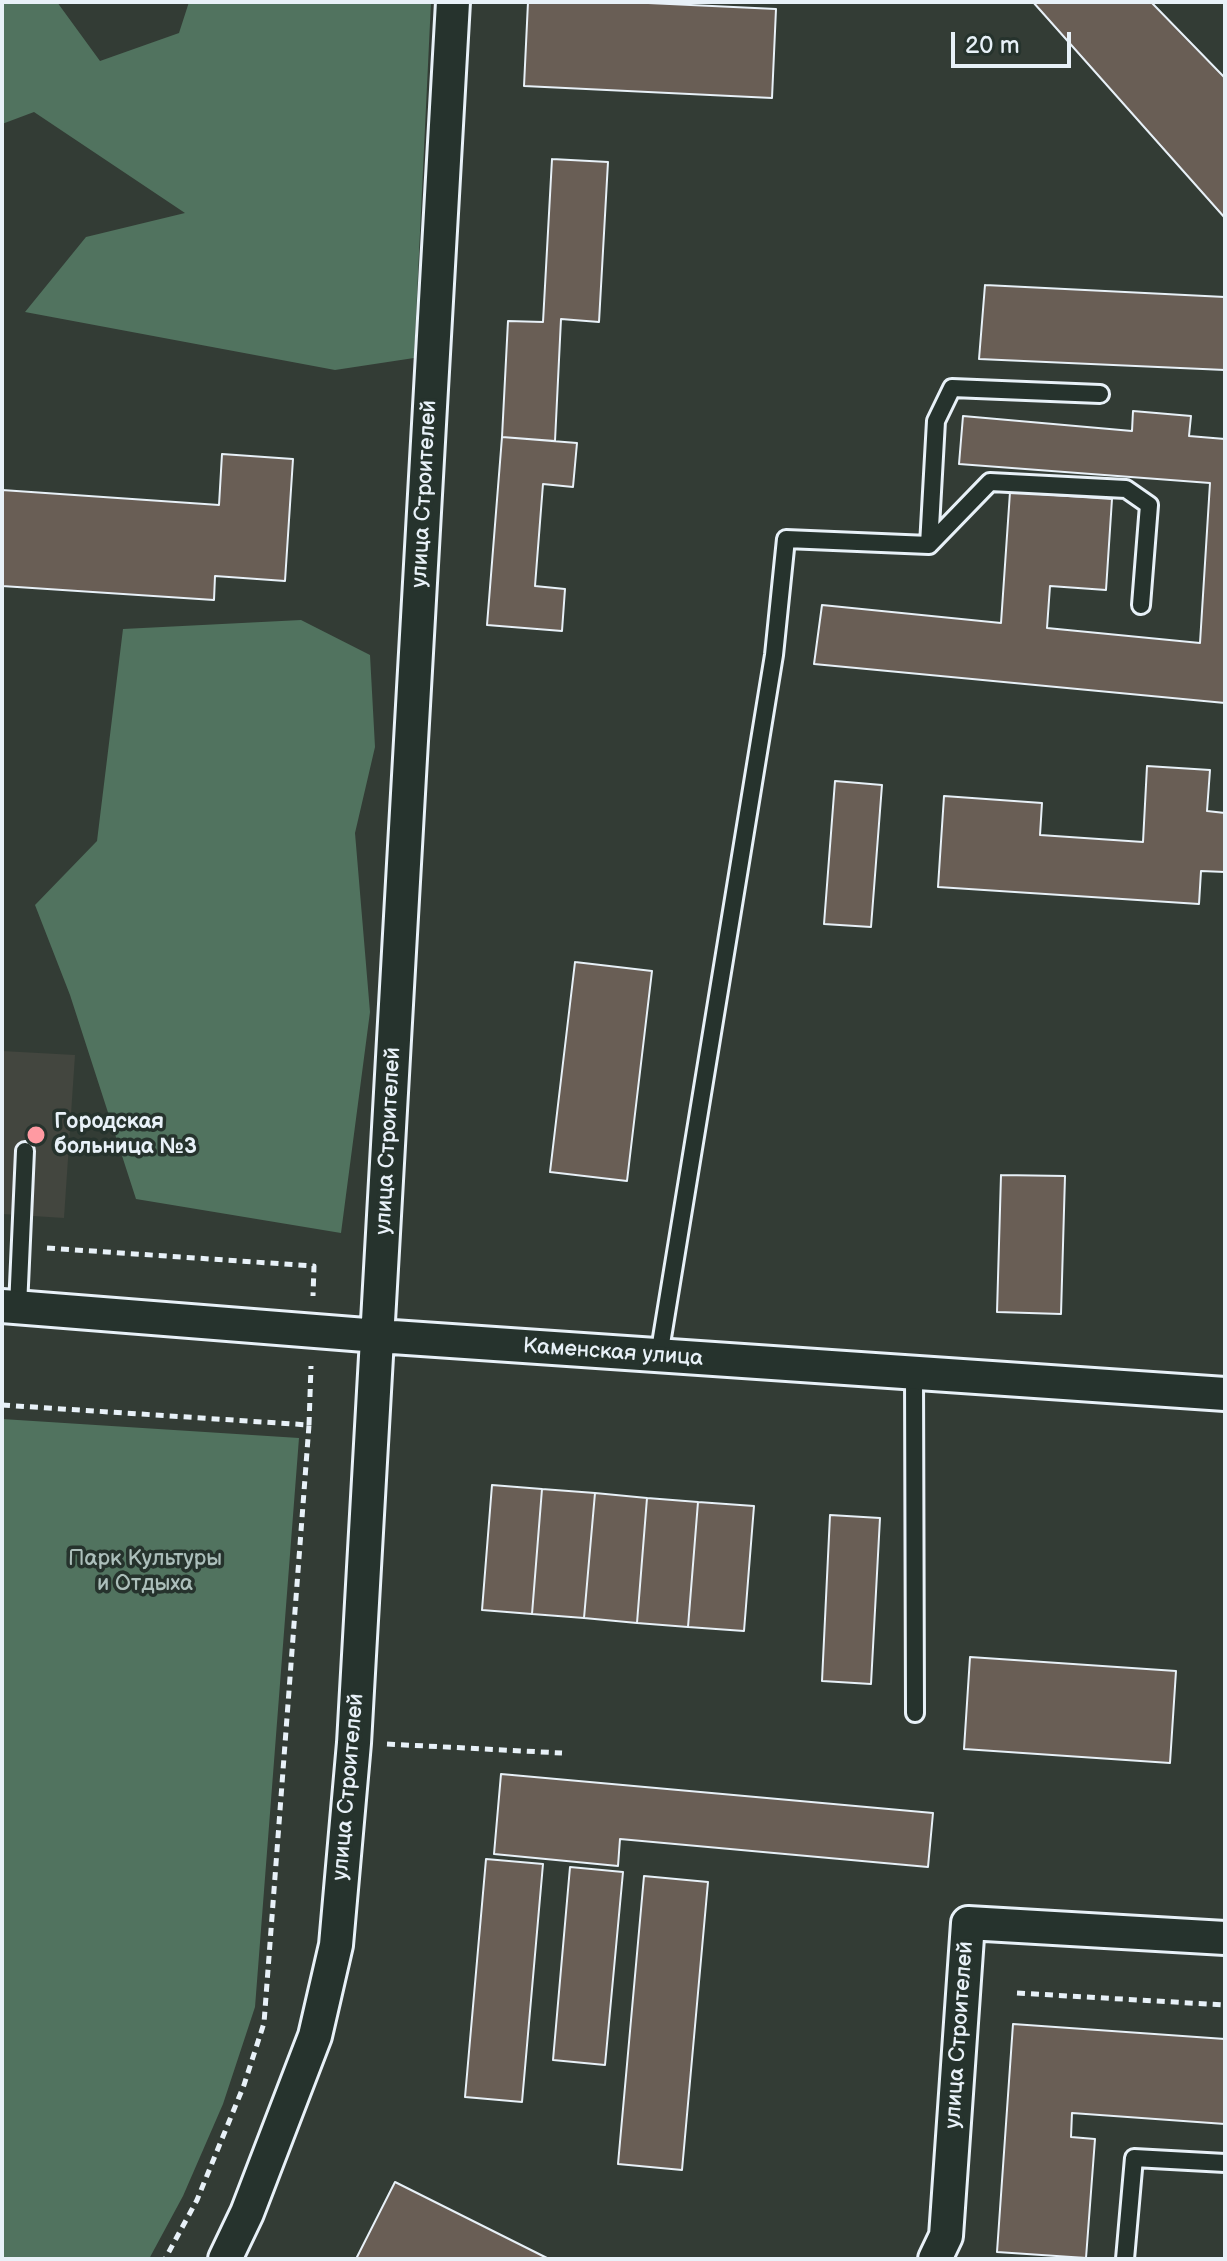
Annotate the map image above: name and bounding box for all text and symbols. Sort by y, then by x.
scale bar [955,16,1075,66]
text: 20 m [965,31,1020,60]
street label: улица Строителей [407,399,443,589]
street label: улица Строителей [371,1046,407,1236]
place label: Городская больница №3 [54,1109,197,1160]
marker: Городская больница №3 [25,1124,47,1146]
street label: Каменская улица [522,1334,704,1372]
park label: Парк Культуры и Отдыха [68,1546,222,1598]
street label: улица Строителей [328,1692,370,1882]
street label: улица Строителей [940,1940,980,2130]

